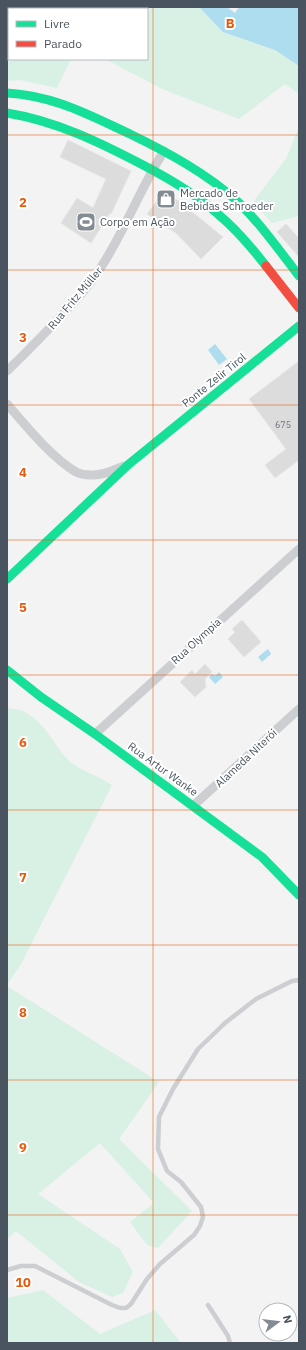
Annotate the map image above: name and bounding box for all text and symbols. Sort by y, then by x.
legend [8,8,148,60]
text: B [226,15,235,32]
text: Livre [44,16,70,31]
text: Parado [44,36,82,51]
place label: Mercado de Bebidas Schroeder [180,186,273,213]
shop icon: Mercado de Bebidas Schroeder [155,188,177,210]
text: 2 [19,194,27,211]
sports icon: Corpo em Ação [75,211,97,233]
place label: Corpo em Ação [100,215,175,229]
street label: Rua Fritz Müller [45,264,105,332]
text: 3 [19,329,27,346]
street label: Ponte Zelir Tirol [179,350,249,410]
house number: 675 [275,419,291,430]
text: 4 [19,464,27,481]
text: 5 [19,599,27,616]
street label: Rua Olympia [168,615,224,667]
street label: Alameda Niterói [212,726,280,790]
text: 6 [19,734,27,751]
street label: Rua Artur Wanke [125,739,201,799]
text: 7 [19,869,27,886]
text: 8 [19,1004,27,1021]
text: 9 [19,1139,27,1156]
text: 10 [15,1274,31,1291]
north arrow [258,1302,298,1342]
text: N [280,1314,295,1325]

